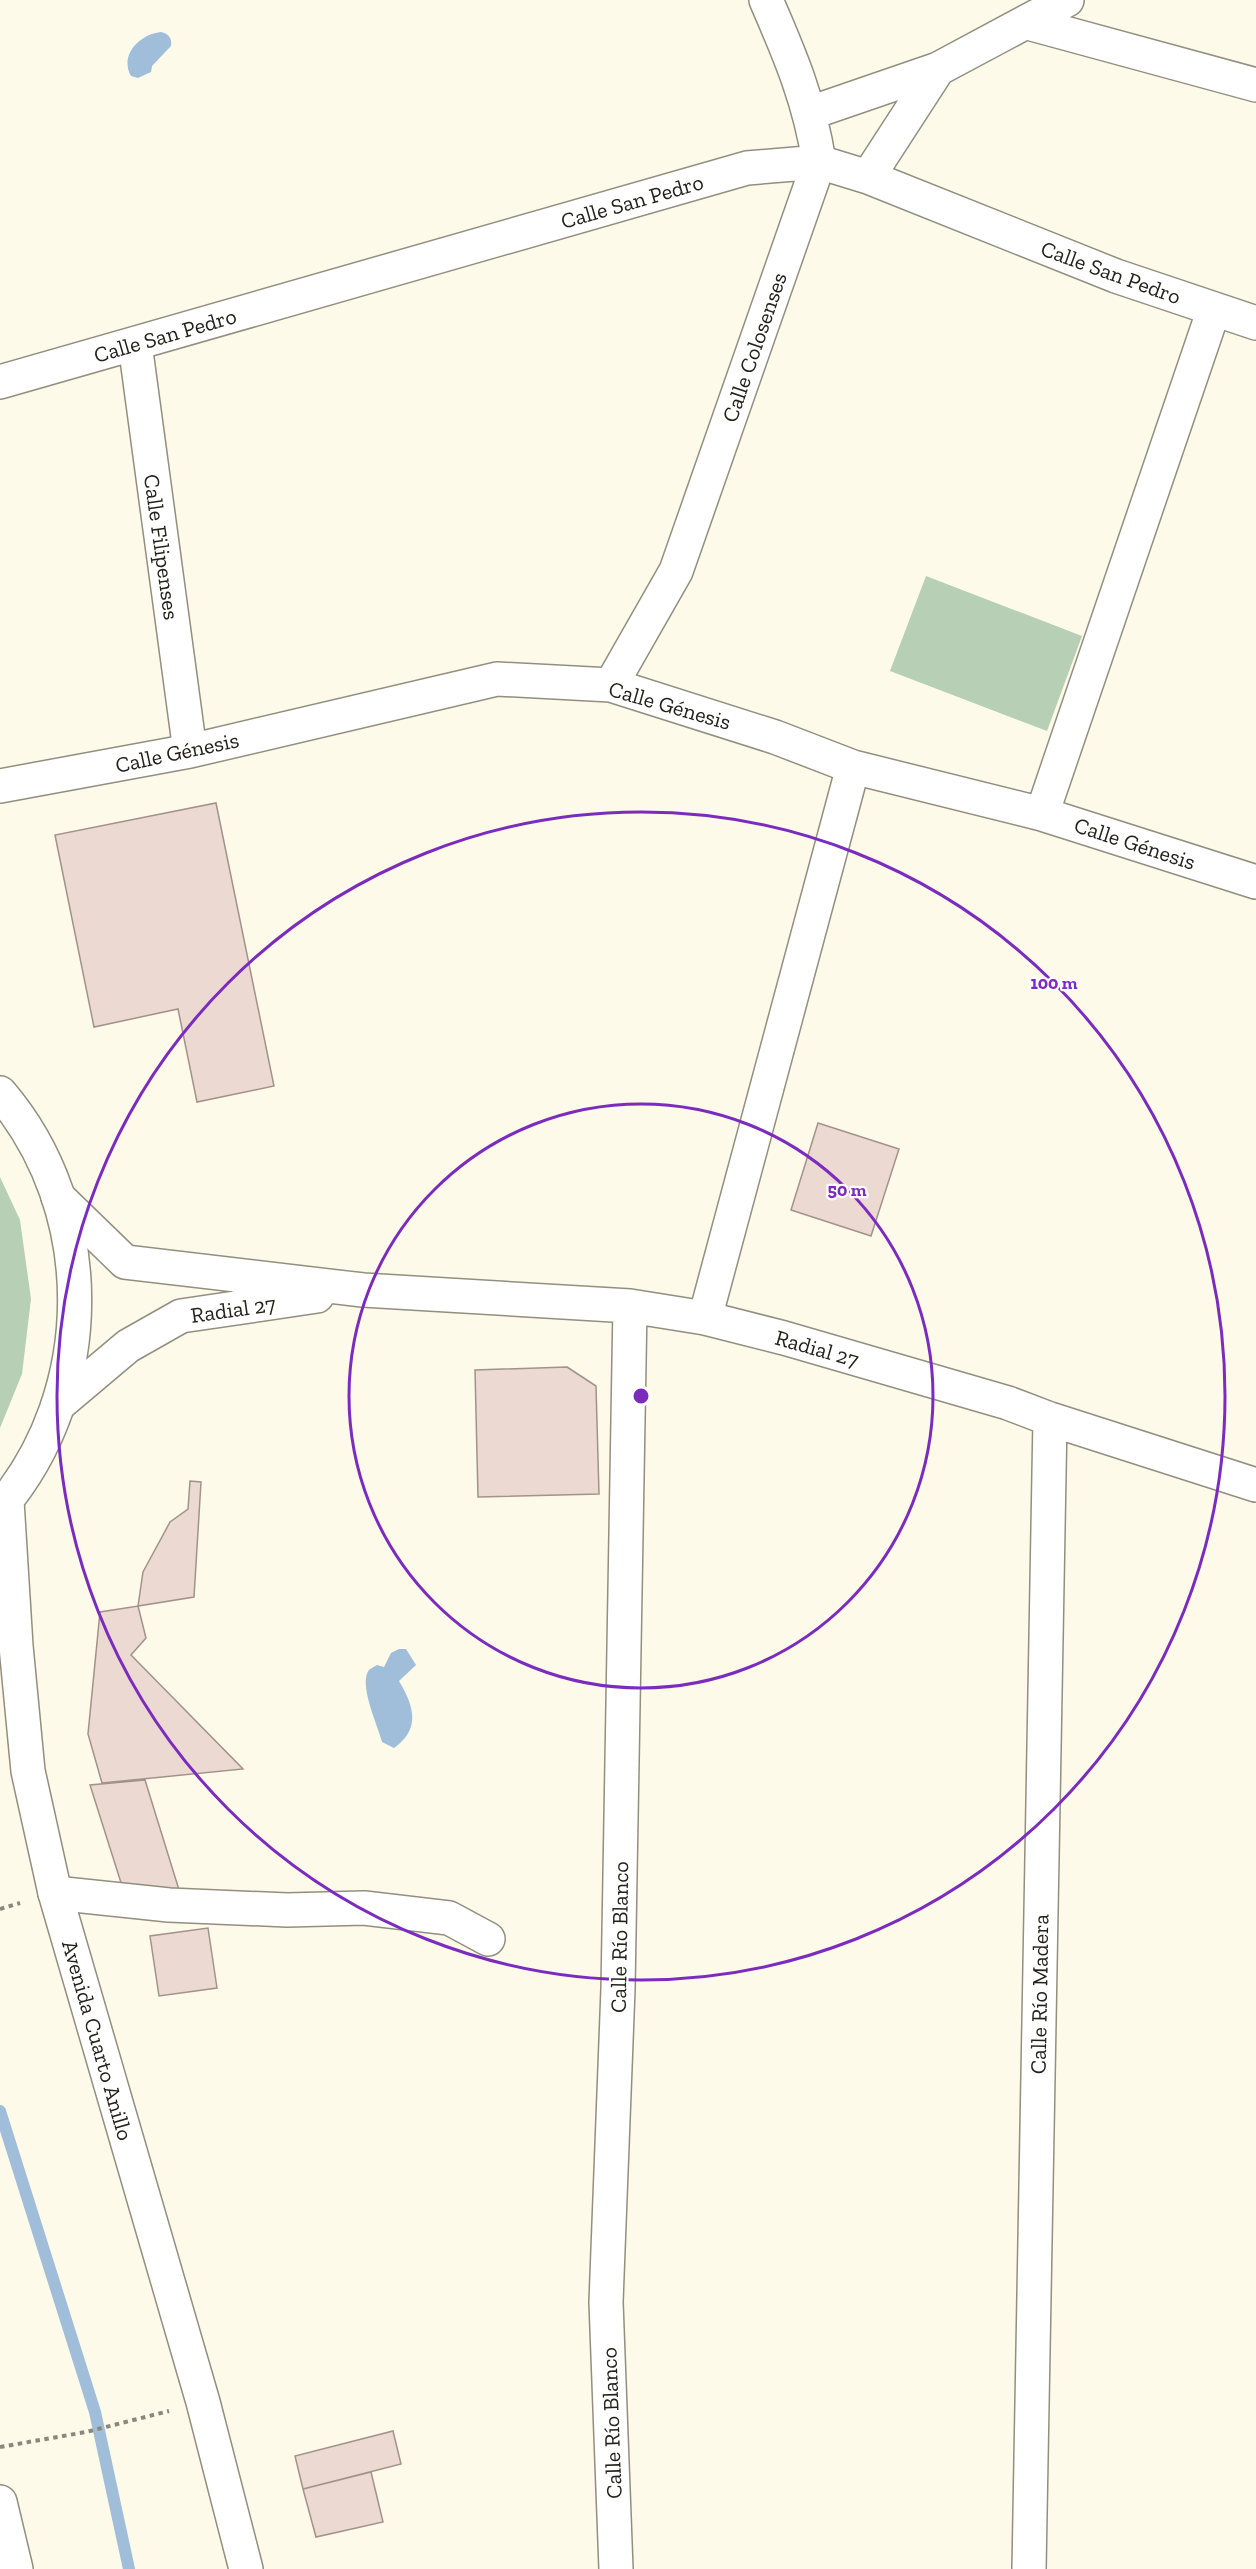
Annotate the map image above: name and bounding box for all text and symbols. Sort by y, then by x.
street label: Calle San Pedro [558,168,706,235]
street label: Calle San Pedro [1037,235,1184,310]
street label: Calle Colosenses [716,269,793,426]
street label: Calle San Pedro [91,302,239,369]
street label: Calle Filipenses [138,472,185,622]
street label: Calle Génesis [606,675,734,736]
street label: Calle Génesis [113,726,241,779]
street label: Calle Génesis [1071,811,1199,876]
text: 100 m [1030,972,1078,994]
text: 50 m [828,1179,867,1201]
street label: Radial 27 [189,1290,278,1329]
street label: Radial 27 [772,1324,862,1373]
centre of rings [631,1386,651,1406]
street label: Calle Río Blanco [605,1861,634,2013]
street label: Calle Río Madera [1025,1913,1054,2074]
street label: Avenida Cuarto Anillo [56,1937,139,2143]
street label: Calle Río Blanco [595,2347,628,2499]

